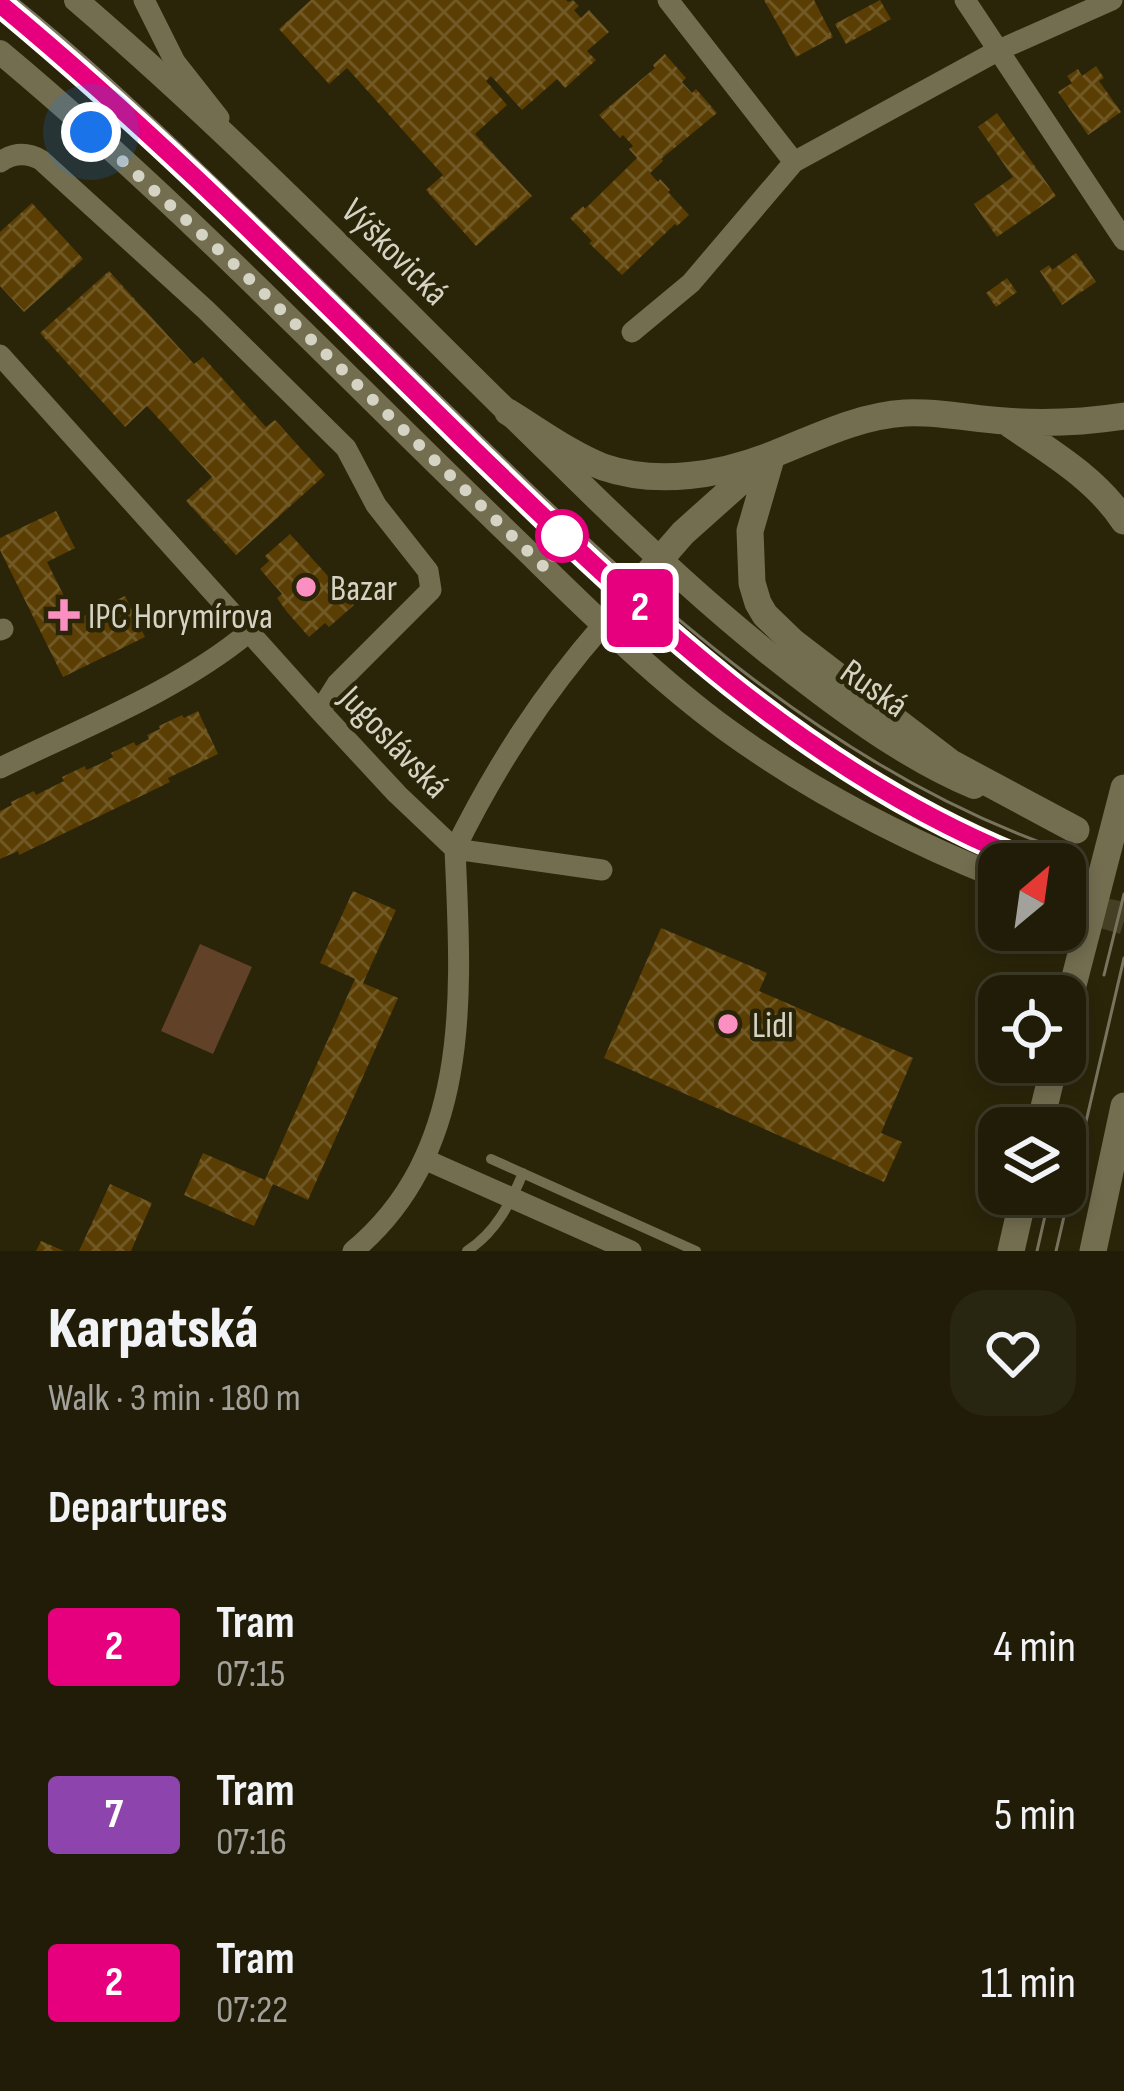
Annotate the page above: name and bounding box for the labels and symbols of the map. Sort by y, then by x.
your location [61,102,121,162]
street label: Výškovická [332,190,457,315]
unlabelled marker [537,511,587,561]
place label: Bazar [330,568,397,611]
line badge: 2 [601,569,679,647]
marker: Bazar [293,574,319,600]
place label: IPC Horymírova [88,596,273,639]
marker: IPC Horymírova [51,602,77,628]
street label: Ruská [832,651,915,727]
street label: Jugoslávská [329,677,457,808]
north arrow [978,843,1086,951]
place label: Lidl [752,1005,794,1048]
marker: Lidl [715,1011,741,1037]

